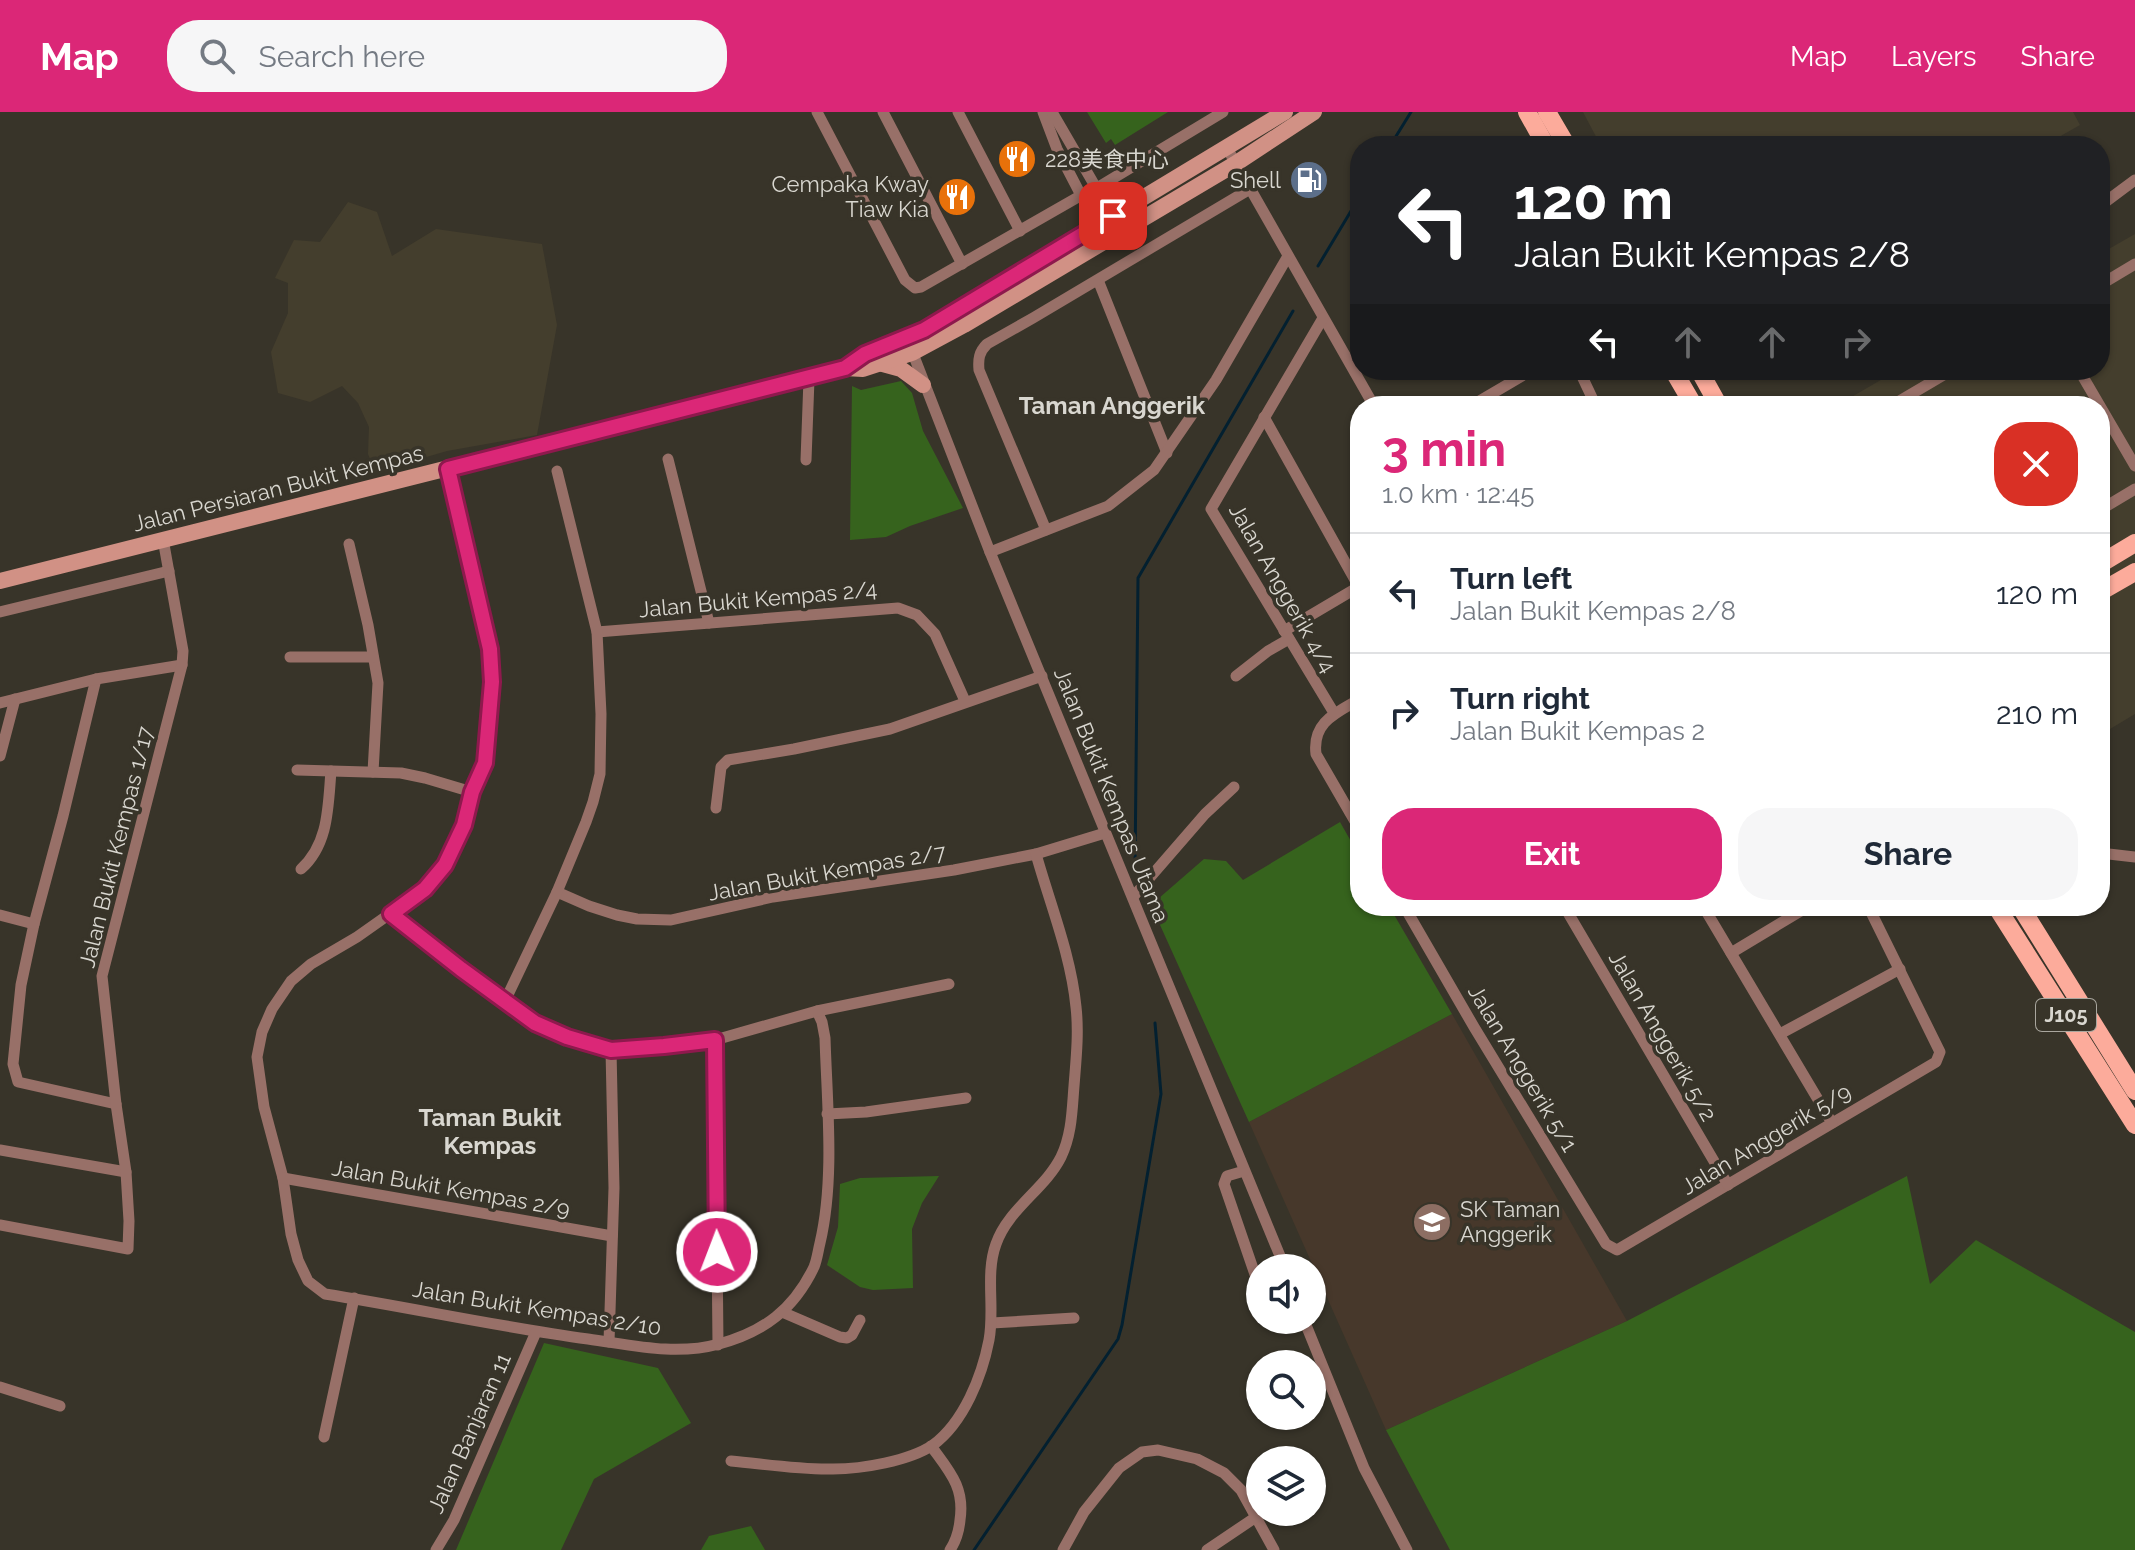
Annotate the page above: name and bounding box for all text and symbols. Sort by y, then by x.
search box [167,20,727,92]
text: Map [40,34,119,79]
icon: search [195,34,239,78]
text: Search here [259,39,425,74]
text: Map [1790,40,1847,73]
text: Layers [1891,40,1977,73]
text: Share [2021,40,2095,73]
restaurant icon: 228美食中心 [996,138,1038,180]
place label: 228美食中心 [1045,146,1169,172]
fuel station icon: Shell [1288,159,1330,201]
text: 120 m [1514,166,1673,232]
place label: Shell [1230,167,1281,193]
icon: left [1382,168,1486,272]
place label: Cempaka Kway Tiaw Kia [771,171,929,222]
restaurant icon: Cempaka Kway Tiaw Kia [936,176,978,218]
pin [1079,182,1147,250]
icon: arrive [1091,194,1135,238]
text: Jalan Bukit Kempas 2/8 [1514,233,1910,275]
icon: left [1582,320,1626,364]
icon: ahead [1666,320,1710,364]
icon: ahead [1750,320,1794,364]
icon: right [1834,320,1878,364]
district label: Taman Anggerik [1019,391,1206,420]
text: 3 min [1382,421,1506,477]
button: close [1994,422,2078,506]
street label: Jalan Persiaran Bukit Kempas [130,439,426,537]
text: 1.0 km · 12:45 [1382,479,1534,509]
street label: Jalan Anggerik 4/4 [1224,499,1342,677]
text: Turn left [1450,561,1572,596]
icon: left [1382,571,1426,615]
street label: Jalan Bukit Kempas 2/4 [638,576,878,622]
text: 120 m [1996,576,2078,611]
text: Jalan Bukit Kempas 2/8 [1450,596,1736,626]
street label: Jalan Bukit Kempas Utama [1049,664,1175,926]
text: Turn right [1450,681,1590,716]
icon: right [1382,691,1426,735]
text: 210 m [1996,696,2078,731]
text: Jalan Bukit Kempas 2 [1450,716,1705,746]
street label: Jalan Bukit Kempas 1/17 [73,723,159,970]
button: Exit [1382,808,1722,900]
button: Share [1738,808,2078,900]
street label: Jalan Bukit Kempas 2/7 [706,838,948,906]
street label: Jalan Anggerik 5/2 [1604,946,1722,1126]
street label: Jalan Anggerik 5/1 [1463,980,1583,1156]
road number: J105 [2036,999,2096,1031]
street label: Jalan Anggerik 5/9 [1677,1078,1855,1200]
district label: Taman Bukit Kempas [419,1103,561,1160]
street label: Jalan Bukit Kempas 2/9 [330,1154,572,1222]
place label: SK Taman Anggerik [1460,1196,1560,1247]
school or university icon: SK Taman Anggerik [1411,1201,1453,1243]
position arrow [675,1210,759,1294]
map controls [1246,1254,1326,1526]
button: sound [1246,1254,1326,1334]
street label: Jalan Bukit Kempas 2/10 [411,1275,663,1341]
street label: Jalan Banjaran 11 [422,1349,516,1517]
button: search [1246,1350,1326,1430]
button: layers [1246,1446,1326,1526]

